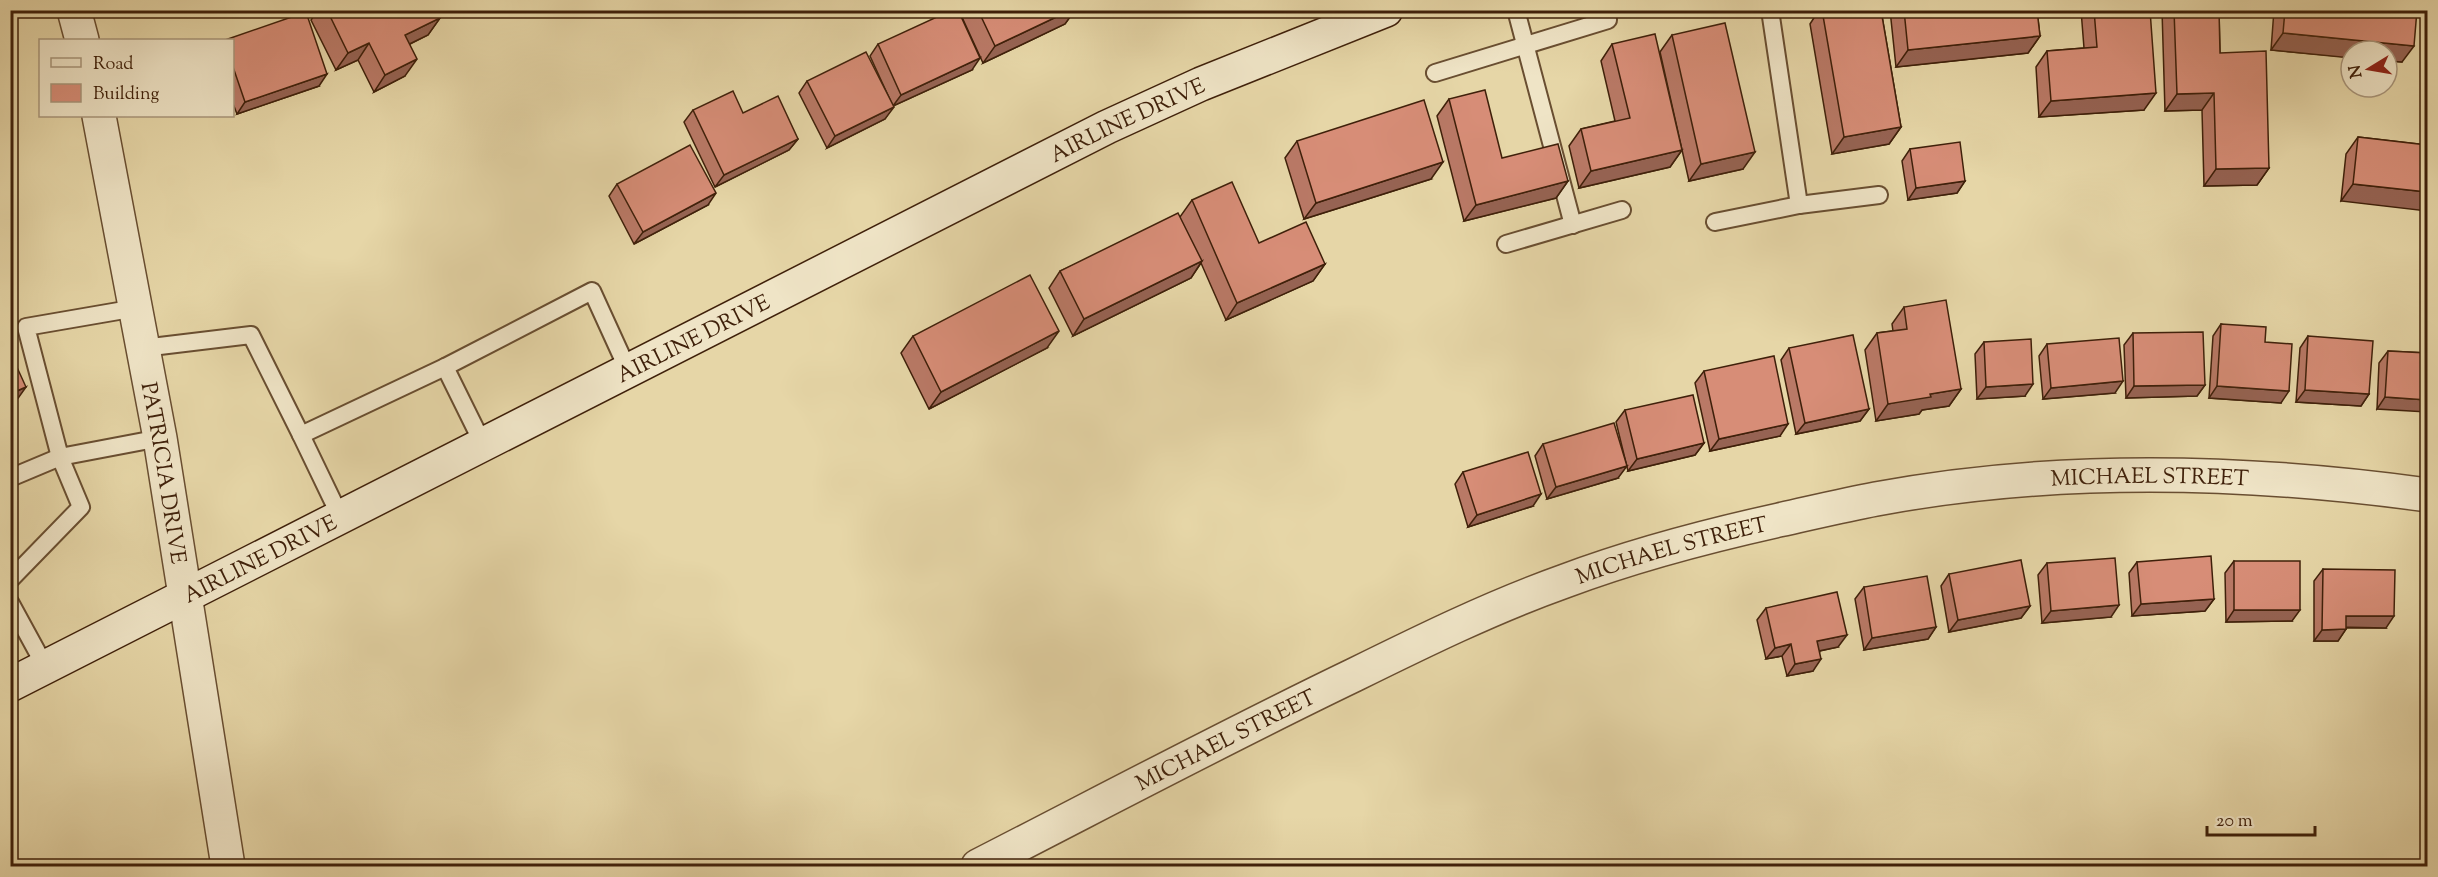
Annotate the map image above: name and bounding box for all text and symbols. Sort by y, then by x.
legend [39,39,234,117]
north arrow [2339,39,2399,99]
text: Road [93,52,133,78]
text: N [2344,63,2369,80]
street label: AIRLINE DRIVE [1045,71,1211,172]
text: Building [93,82,159,108]
street label: AIRLINE DRIVE [612,288,776,393]
street label: PATRICIA DRIVE [131,380,193,567]
street label: MICHAEL STREET [2050,462,2250,497]
street label: AIRLINE DRIVE [179,508,343,613]
street label: MICHAEL STREET [1572,510,1772,595]
street label: MICHAEL STREET [1131,683,1323,801]
scale bar [2207,799,2315,837]
text: 20 m [2216,809,2253,835]

